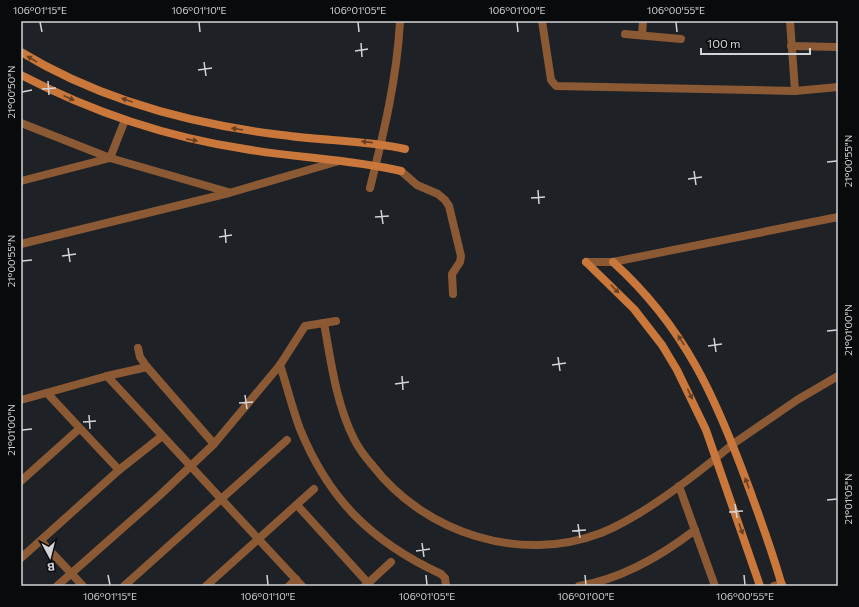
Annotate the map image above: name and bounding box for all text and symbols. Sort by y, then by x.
text: 106°01'15"E [13,4,67,16]
text: 106°01'10"E [172,4,226,16]
text: 106°01'05"E [330,4,386,16]
text: 106°01'00"E [488,4,546,16]
text: 106°00'55"E [647,4,705,16]
scale bar [701,30,810,56]
text: 100 m [707,36,741,50]
one-way arrow [27,55,37,63]
text: 21°00'50"N [5,65,17,119]
one-way arrow [63,95,74,101]
one-way arrow [121,97,133,103]
one-way arrow [231,126,244,132]
text: 21°00'55"N [842,135,854,187]
one-way arrow [185,137,198,143]
one-way arrow [361,139,373,145]
text: 21°00'55"N [5,235,17,287]
one-way arrow [610,284,620,294]
text: 21°01'00"N [842,304,854,356]
one-way arrow [677,335,685,345]
one-way arrow [687,388,693,400]
text: 21°01'00"N [5,404,17,456]
text: 21°01'05"N [842,474,854,524]
one-way arrow [744,476,750,488]
one-way arrow [738,523,744,535]
north arrow [30,537,70,577]
text: B [47,561,56,574]
text: 106°01'15"E [83,590,137,602]
text: 106°01'10"E [241,590,295,602]
text: 106°01'05"E [399,590,455,602]
text: 106°01'00"E [557,590,615,602]
text: 106°00'55"E [716,590,774,602]

